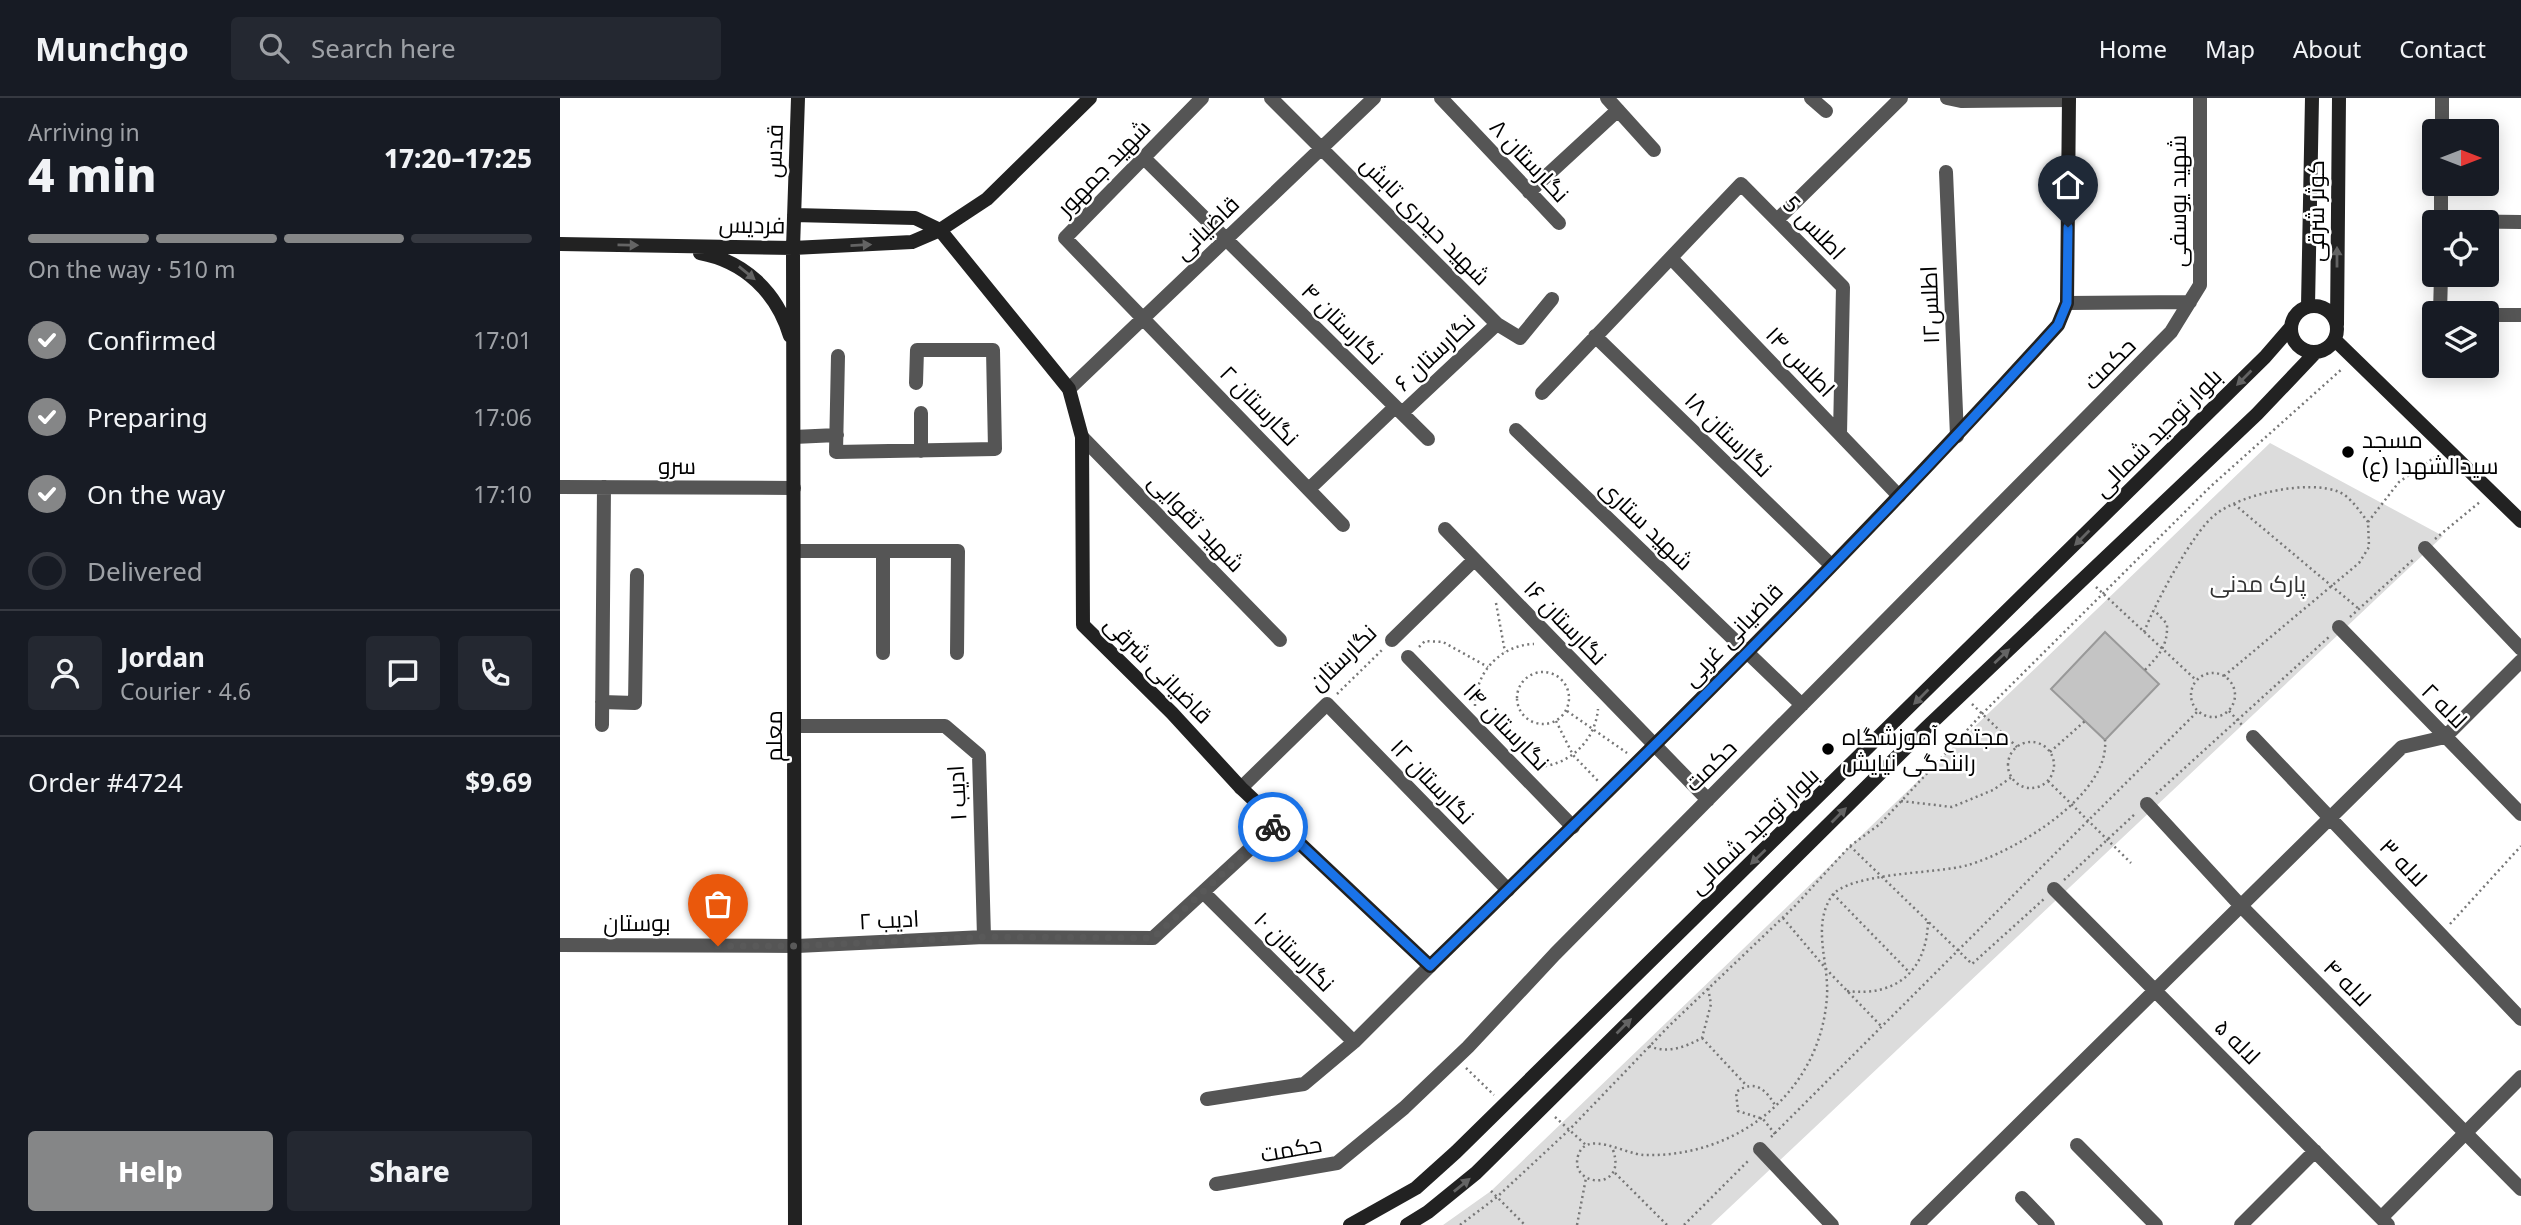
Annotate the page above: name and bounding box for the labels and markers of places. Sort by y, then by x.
pin [2038,155,2098,227]
place label: مسجد سیدالشهدا (ع) [2362,423,2499,482]
marker: مسجد سیدالشهدا (ع) [2340,444,2356,460]
place label: مجتمع آموزشگاه رانندگی نیایش [1842,720,2009,778]
marker: مجتمع آموزشگاه رانندگی نیایش [1820,741,1836,757]
pin [688,874,748,946]

